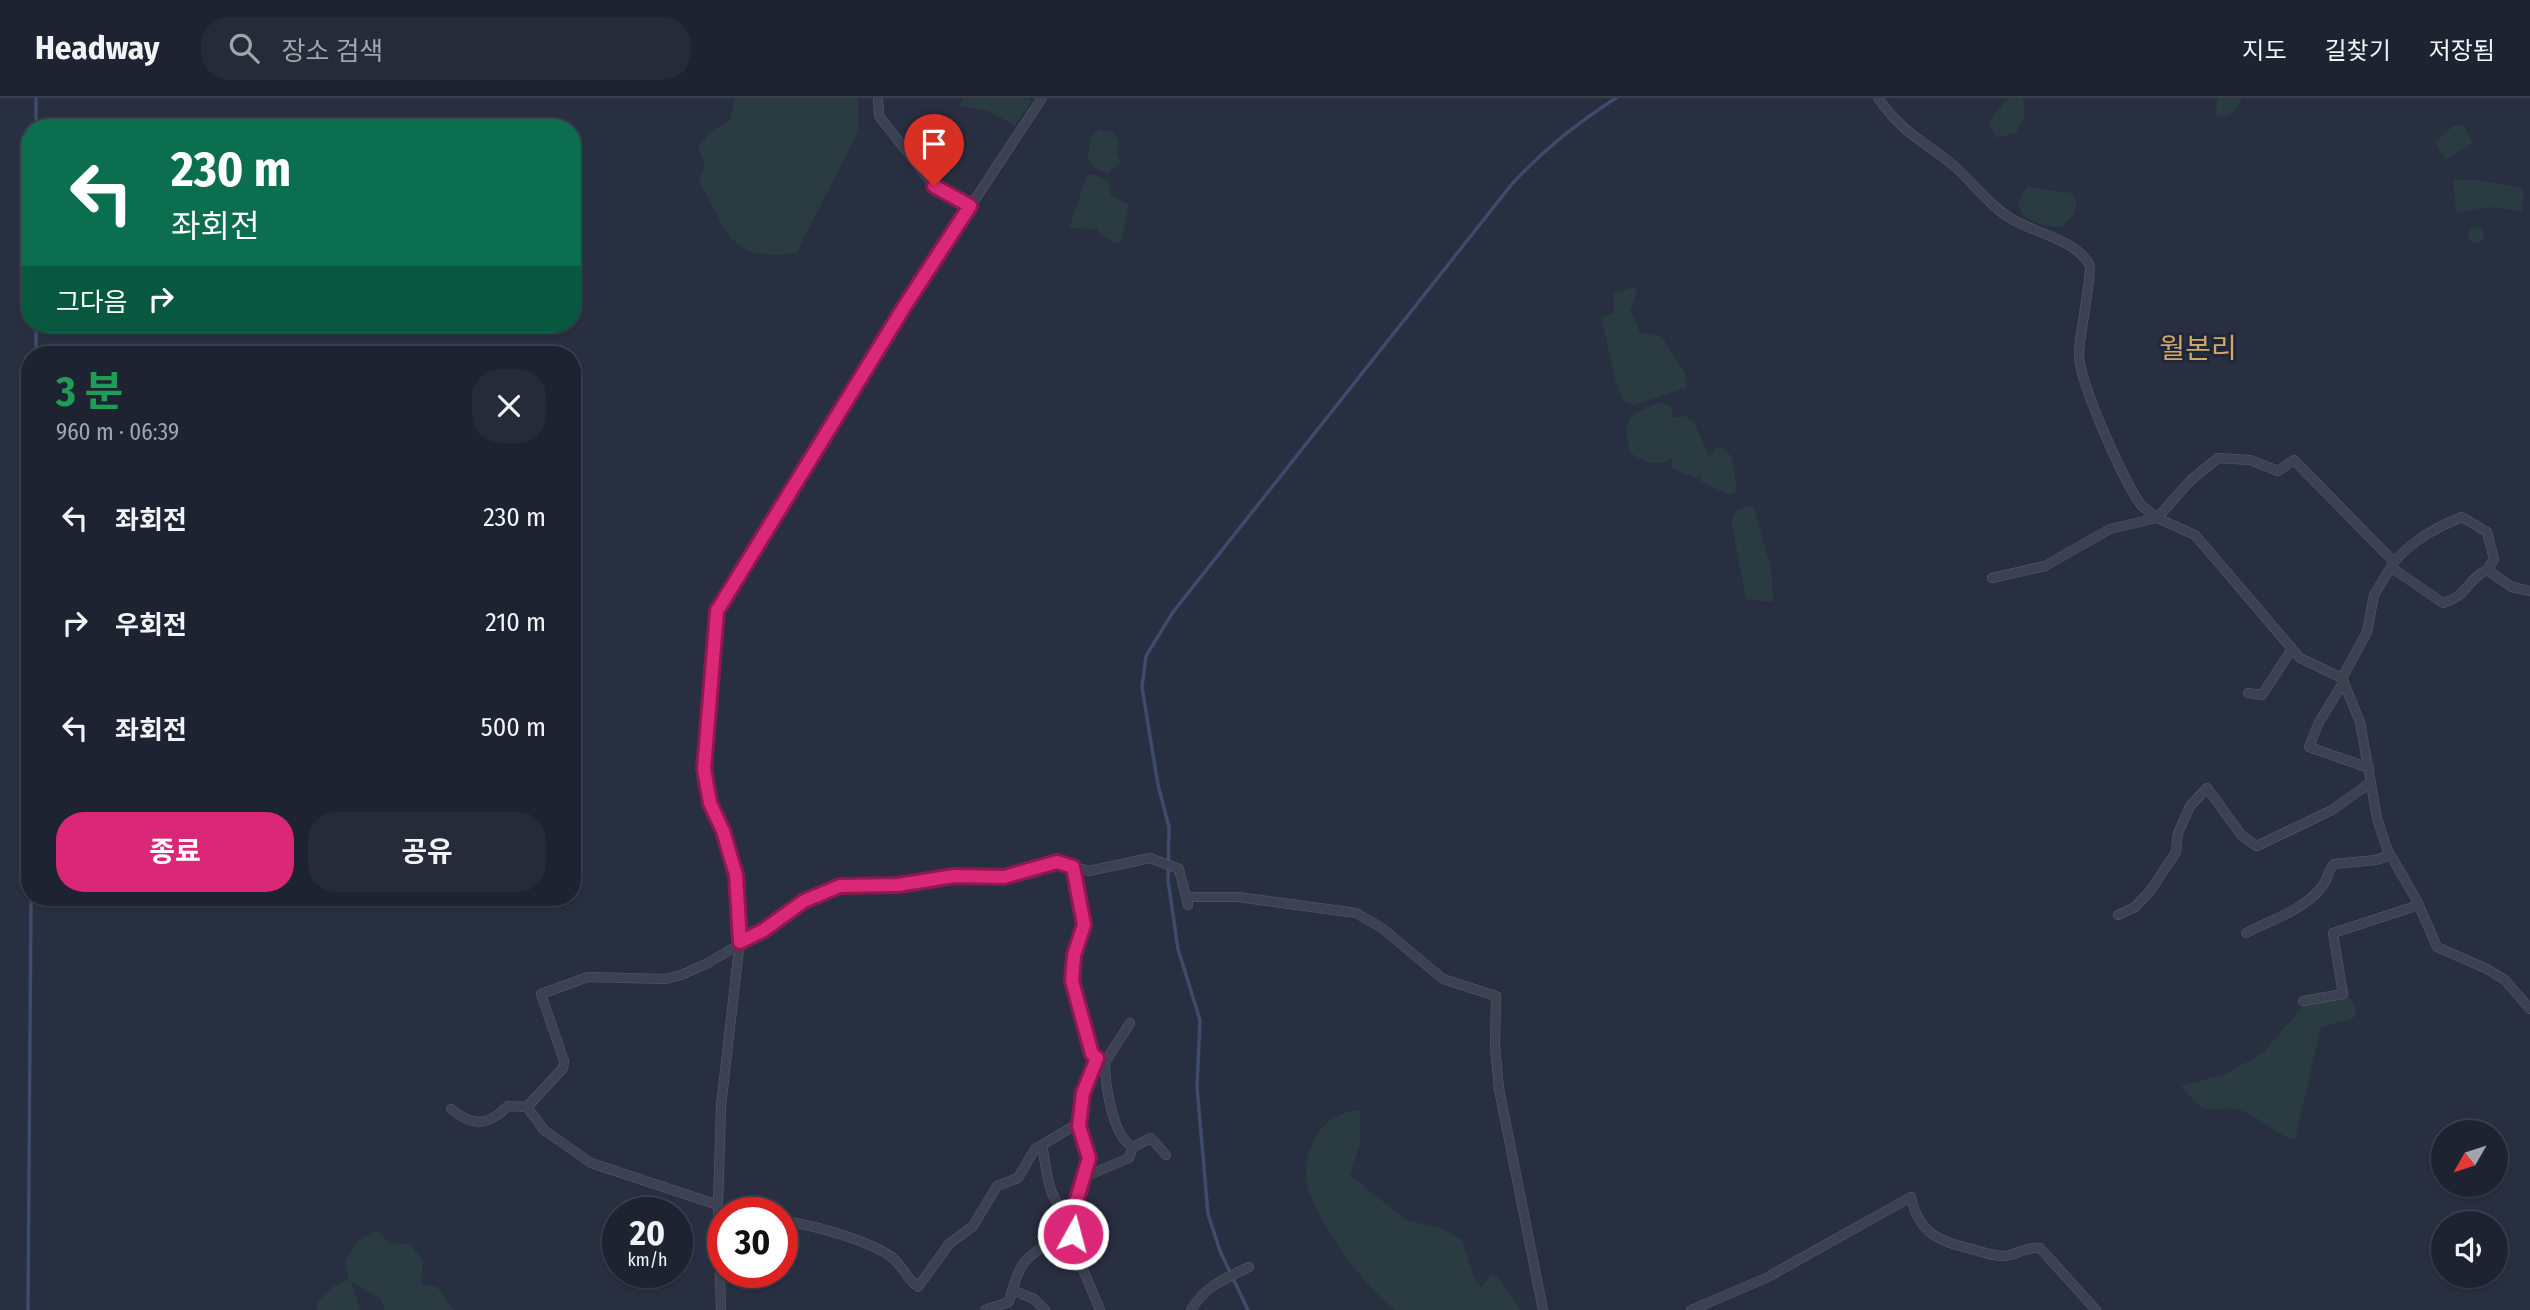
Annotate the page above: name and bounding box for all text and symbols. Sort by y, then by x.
search box [201,17,691,80]
text: Headway [35,28,159,68]
icon: search [225,29,263,67]
text: 장소 검색 [281,36,383,67]
text: 지도 [2242,37,2287,65]
text: 길찾기 [2325,37,2391,65]
text: 저장됨 [2429,37,2495,65]
pin [904,114,964,186]
icon: arrive [915,125,953,163]
text: 230 m [171,140,291,199]
icon: left [56,147,147,238]
text: 좌회전 [171,207,259,245]
icon: right [142,280,180,318]
text: 그다음 [56,287,128,318]
district label: 월본리 [2159,332,2237,365]
text: 3 분 [56,367,123,417]
button: close [472,369,546,443]
text: 960 m · 06:39 [56,418,179,446]
icon: left [56,499,94,537]
text: 230 m [483,502,546,533]
text: 좌회전 [115,505,187,536]
icon: right [56,604,94,642]
text: 210 m [485,607,546,638]
text: 우회전 [115,610,187,641]
icon: left [56,709,94,747]
text: 500 m [481,712,546,743]
text: 좌회전 [115,715,187,746]
button: 종료 [56,812,294,892]
button: 공유 [308,812,546,892]
north arrow [2431,1120,2508,1197]
map controls [2431,1120,2508,1288]
speed limit sign: 30 [707,1197,798,1288]
position arrow [1036,1197,1110,1271]
button: sound [2431,1211,2508,1288]
text: 20 [630,1212,665,1254]
text: km/h [627,1249,668,1271]

